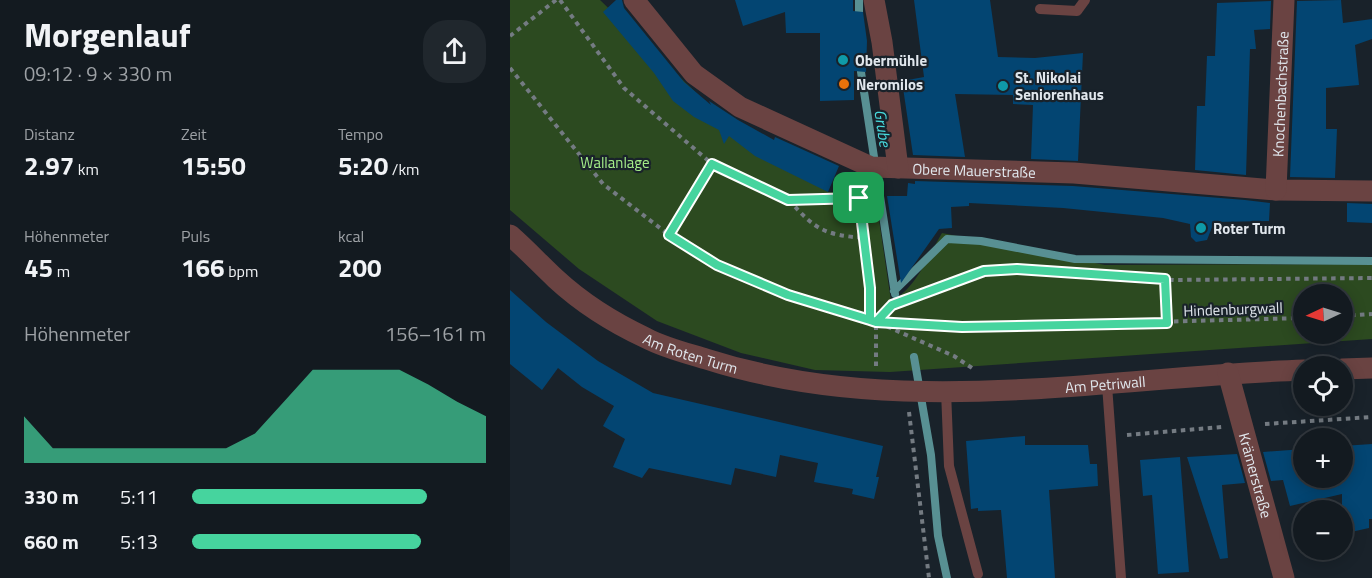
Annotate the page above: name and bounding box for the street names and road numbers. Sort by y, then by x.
street label: Knochenbachstraße [1266,31,1294,157]
street label: Obere Mauerstraße [912,157,1036,183]
street label: Hindenburgwall [1183,296,1283,322]
street label: Am Roten Turm [639,327,741,379]
street label: Am Petriwall [1064,369,1146,398]
street label: Krämerstraße [1233,430,1279,521]

